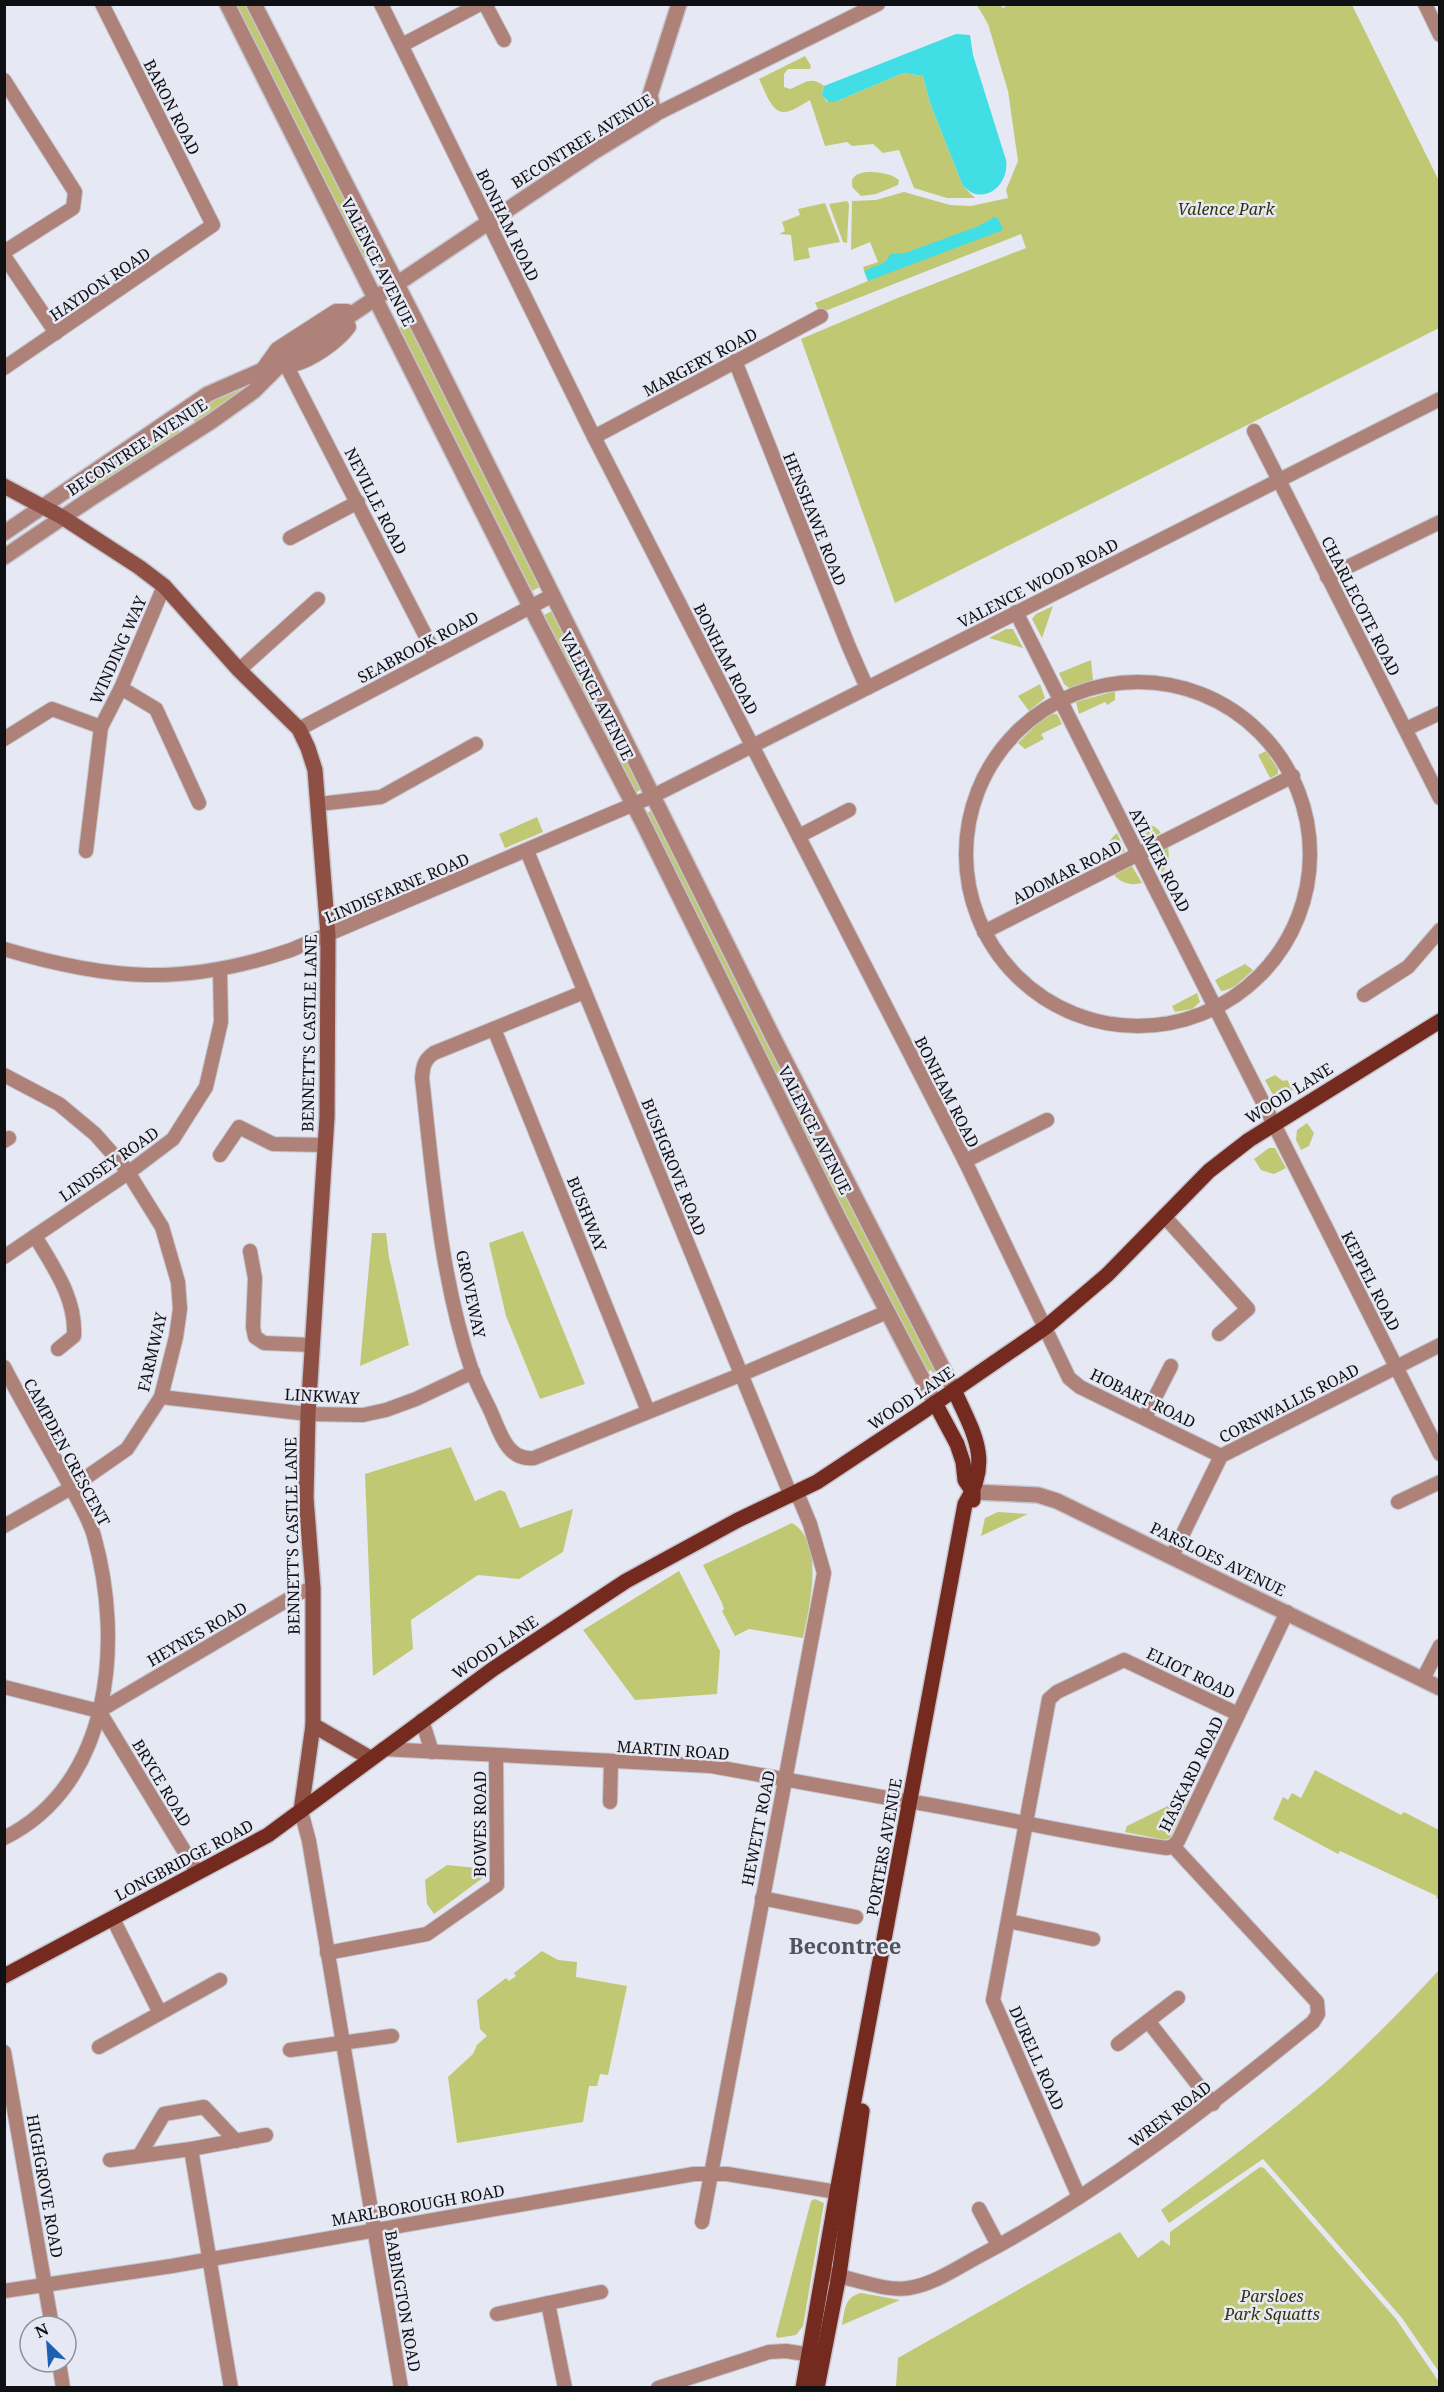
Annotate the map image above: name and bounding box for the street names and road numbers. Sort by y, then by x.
street label: BARON ROAD [138,55,206,159]
street label: BECONTREE AVENUE [507,88,657,194]
street label: BONHAM ROAD [471,165,545,285]
street label: VALENCE AVENUE [336,194,420,330]
street label: HAYDON ROAD [45,242,155,326]
street label: MARGERY ROAD [639,323,761,401]
street label: BECONTREE AVENUE [63,393,211,501]
street label: NEVILLE ROAD [340,444,412,558]
street label: HENSHAWE ROAD [778,449,852,589]
street label: CHARLECOTE ROAD [1316,532,1406,680]
street label: VALENCE WOOD ROAD [954,533,1122,633]
street label: WINDING WAY [84,592,152,707]
street label: BONHAM ROAD [688,600,764,718]
street label: SEABROOK ROAD [354,606,482,688]
street label: VALENCE AVENUE [555,628,639,764]
street label: AYLMER ROAD [1124,804,1196,916]
street label: ADOMAR ROAD [1008,835,1126,909]
street label: LINDISFARNE ROAD [321,848,473,928]
street label: BENNETT'S CASTLE LANE [296,934,322,1132]
street label: BONHAM ROAD [909,1033,985,1151]
street label: WOOD LANE [1241,1057,1337,1129]
street label: VALENCE AVENUE [773,1062,857,1198]
street label: BUSHGROVE ROAD [636,1095,712,1239]
street label: LINDSEY ROAD [55,1121,163,1207]
street label: BUSHWAY [562,1173,612,1256]
street label: KEPPEL ROAD [1336,1227,1406,1335]
street label: GROVEWAY [451,1248,491,1341]
street label: FARMWAY [132,1309,172,1394]
street label: CORNWALLIS ROAD [1215,1358,1363,1448]
street label: WOOD LANE [864,1361,958,1435]
street label: HOBART ROAD [1087,1363,1199,1433]
street label: CAMPDEN CRESCENT [19,1374,115,1530]
street label: LINKWAY [284,1383,361,1409]
street label: BENNETT'S CASTLE LANE [279,1437,305,1635]
street label: PARSLOES AVENUE [1146,1517,1290,1601]
street label: HEYNES ROAD [143,1596,251,1672]
street label: WOOD LANE [448,1610,542,1684]
street label: ELIOT ROAD [1143,1642,1239,1704]
street label: HASKARD ROAD [1153,1713,1229,1835]
street label: BRYCE ROAD [127,1735,197,1831]
street label: MARTIN ROAD [616,1735,730,1765]
street label: HEWETT ROAD [736,1768,780,1888]
street label: BOWES ROAD [469,1771,491,1877]
street label: PORTERS AVENUE [861,1776,907,1917]
street label: LONGBRIDGE ROAD [111,1814,257,1906]
street label: DURELL ROAD [1004,2002,1070,2114]
street label: WREN ROAD [1124,2076,1216,2152]
street label: HIGHGROVE ROAD [22,2112,68,2260]
street label: MARLBOROUGH ROAD [330,2179,506,2231]
street label: BABINGTON ROAD [380,2228,426,2374]

